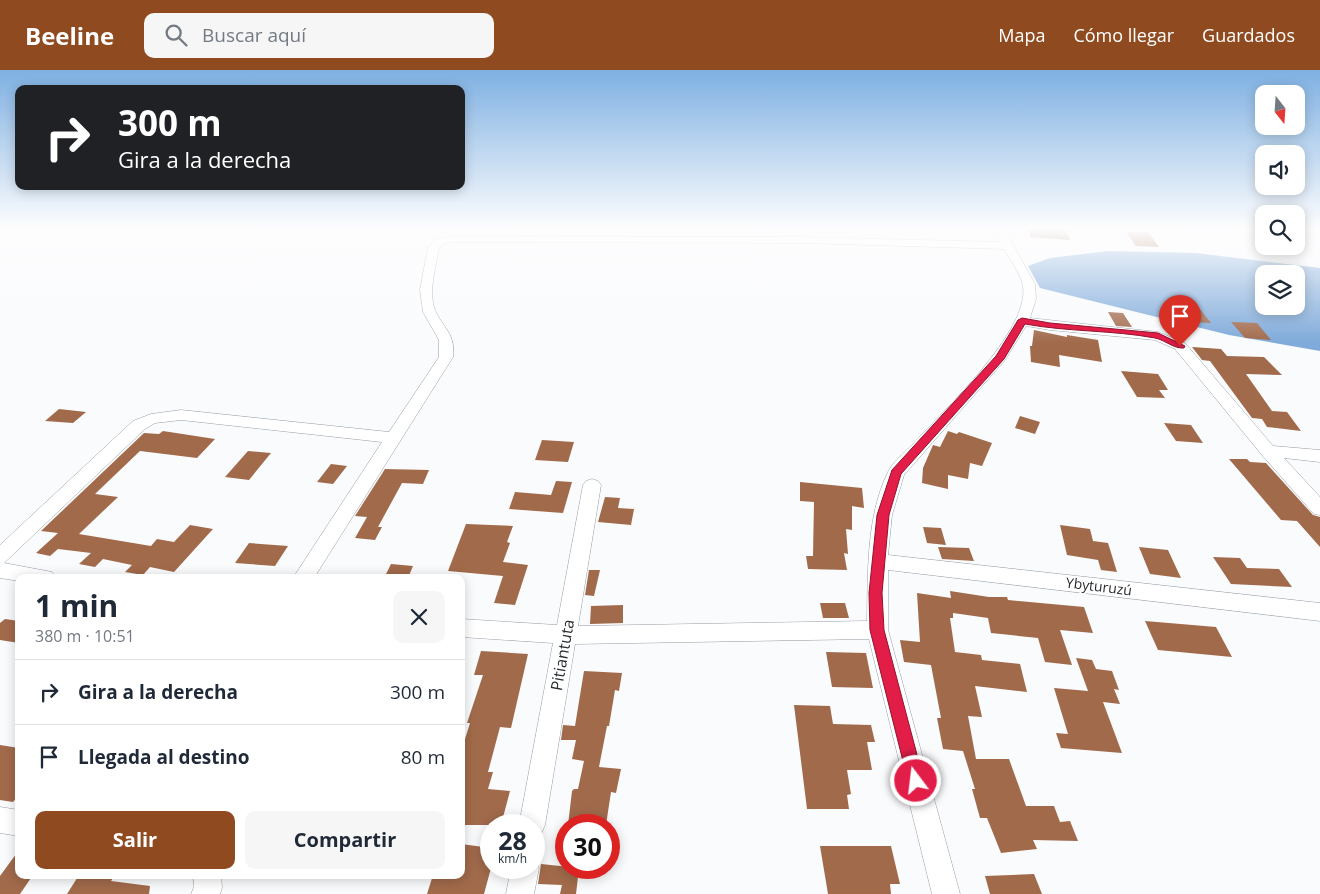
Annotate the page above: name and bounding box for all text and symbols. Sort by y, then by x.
search box [144,13,494,58]
text: Beeline [25,19,114,52]
icon: search [162,21,190,49]
text: Buscar aquí [202,22,306,48]
text: Mapa [998,23,1045,47]
text: Cómo llegar [1073,23,1174,47]
text: Guardados [1202,23,1295,47]
north arrow [1255,85,1305,135]
map controls [1255,85,1305,315]
text: 300 m [118,99,222,146]
icon: right [35,105,100,170]
text: Gira a la derecha [118,144,291,174]
button: sound [1255,145,1305,195]
button: search [1255,205,1305,255]
button: layers [1255,265,1305,315]
pin [1159,295,1201,346]
icon: arrive [1166,302,1194,330]
street label: Ybyturuzú [1065,573,1133,599]
text: 1 min [35,585,118,626]
button: close [393,591,445,643]
street label: Pitiantuta [545,618,579,692]
text: 380 m · 10:51 [35,625,135,647]
icon: right [35,678,63,706]
text: Gira a la derecha [78,679,238,705]
text: 300 m [390,679,445,705]
icon: arrive [35,743,63,771]
text: Llegada al destino [78,744,250,770]
text: 80 m [401,744,445,770]
position arrow [889,754,941,806]
button: Salir [35,811,235,869]
button: Compartir [245,811,445,869]
speed limit sign: 30 [555,814,620,879]
text: 28 [498,823,527,857]
text: km/h [498,850,527,867]

